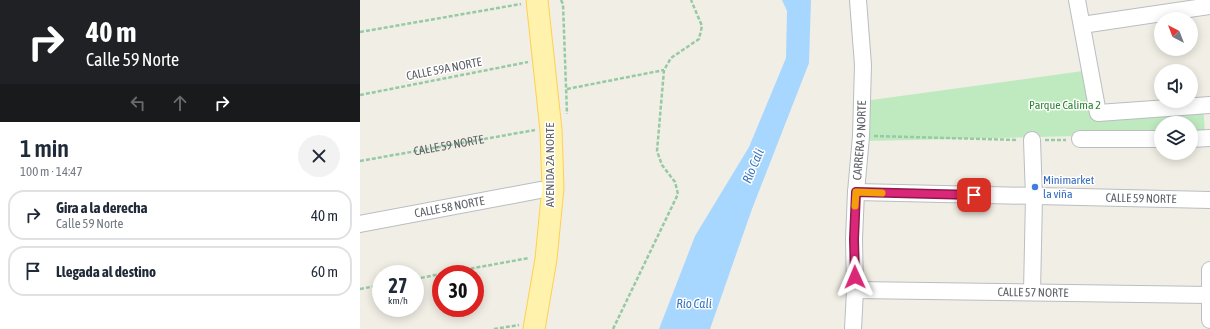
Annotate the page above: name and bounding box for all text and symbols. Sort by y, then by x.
north arrow [1154,12,1198,56]
map controls [1154,12,1198,160]
icon: right [20,16,72,68]
text: 40 m [86,16,136,48]
text: Calle 59 Norte [86,49,179,70]
street label: CALLE 59A NORTE [405,55,483,83]
button: sound [1154,64,1198,108]
icon: left [127,92,149,114]
icon: ahead [169,92,191,114]
icon: right [211,92,233,114]
park label: Parque Calima 2 [1029,98,1101,112]
street label: CARRERA 9 NORTE [850,100,869,181]
button: layers [1154,116,1198,160]
street label: AVENIDA 2A NORTE [543,123,557,207]
street label: CALLE 59 NORTE [413,132,485,158]
text: 1 min [20,135,69,162]
button: close [298,135,340,177]
water label: Río Cali [739,147,767,185]
text: 100 m · 14:47 [20,164,83,179]
place label: Minimarket la viña [1043,173,1095,201]
pin [957,178,991,212]
marker: Minimarket la viña [1030,182,1040,192]
icon: arrive [963,184,985,206]
street label: CALLE 59 NORTE [1105,191,1177,206]
street label: CALLE 58 NORTE [413,194,486,221]
text: Gira a la derecha [56,199,147,216]
icon: right [22,204,44,226]
text: 40 m [311,207,338,224]
text: Calle 59 Norte [56,216,123,231]
position arrow [834,256,876,298]
icon: arrive [22,260,44,282]
text: Llegada al destino [56,263,156,280]
text: 60 m [311,263,338,280]
speed limit sign: 30 [432,265,484,317]
text: 27 [389,274,407,297]
street label: CALLE 57 NORTE [997,285,1069,300]
text: km/h [388,295,408,306]
water label: Rio Cali [676,296,712,311]

